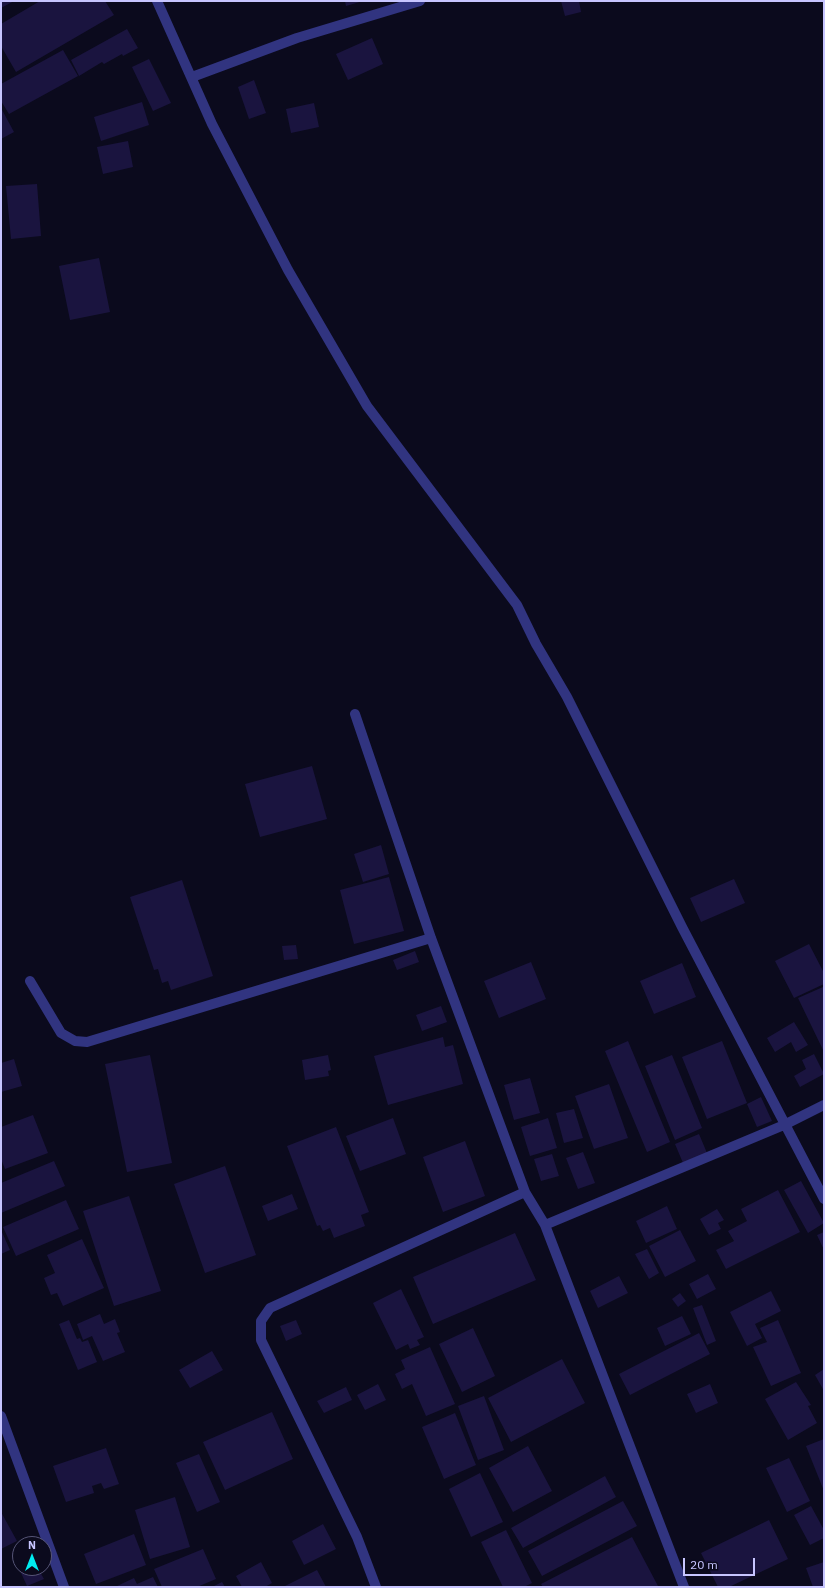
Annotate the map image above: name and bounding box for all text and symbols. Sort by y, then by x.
north arrow [12,1536,52,1576]
text: N [28,1538,36,1552]
scale bar [685,1550,757,1576]
text: 20 m [690,1557,718,1572]

